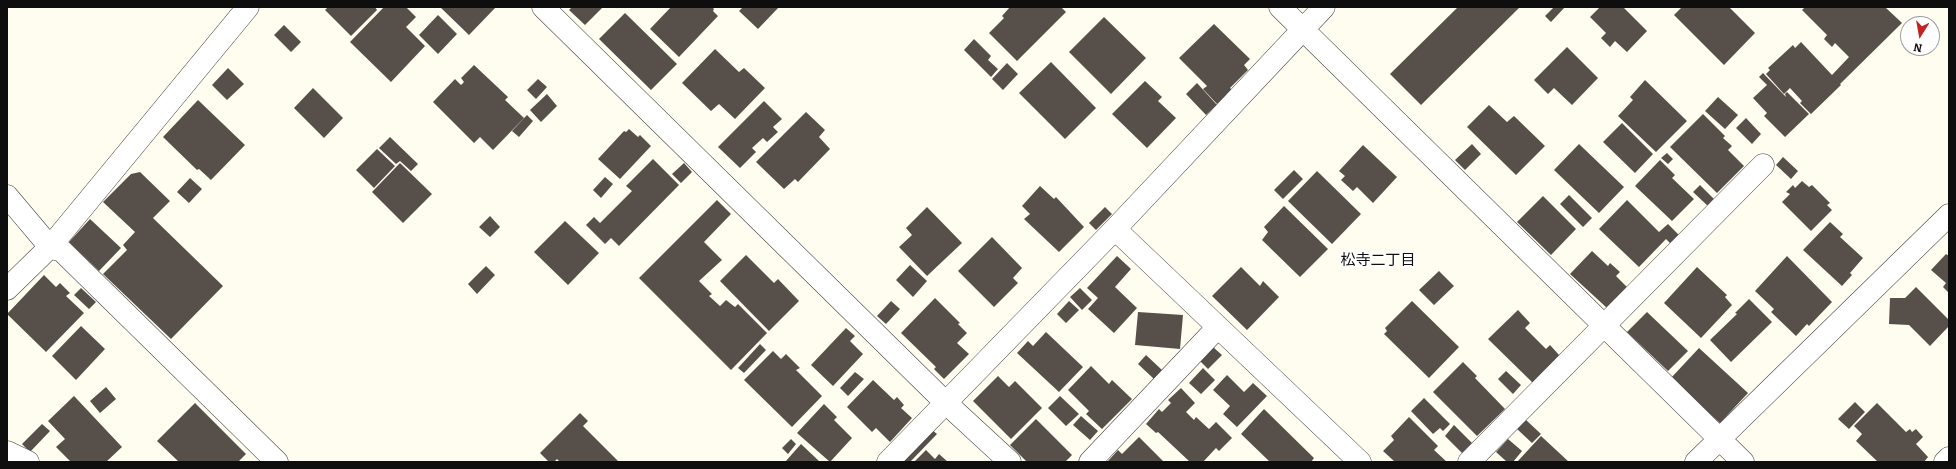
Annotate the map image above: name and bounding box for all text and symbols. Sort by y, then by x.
north arrow [1900,16,1940,56]
text: N [1912,40,1923,54]
district label: 松寺二丁目 [1341,252,1415,270]

